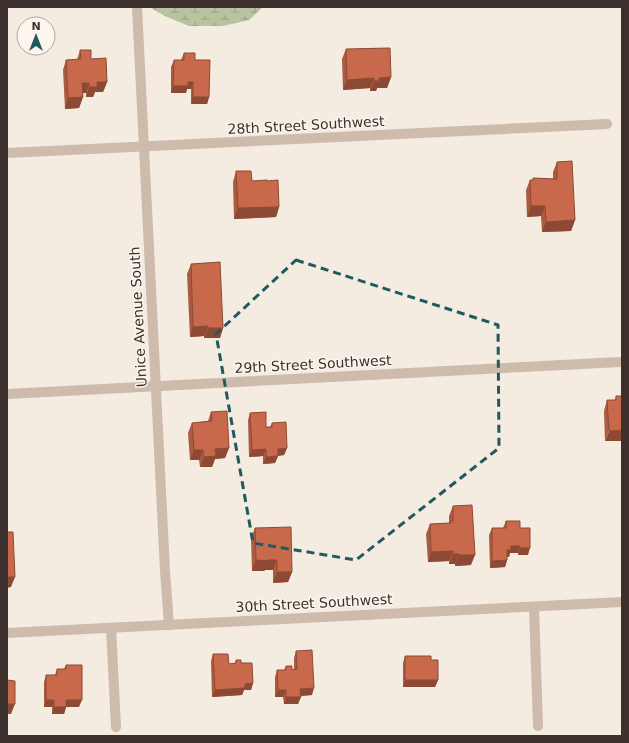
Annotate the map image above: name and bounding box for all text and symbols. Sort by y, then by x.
north arrow [16,16,56,56]
text: N [31,20,41,33]
street label: 28th Street Southwest [227,113,385,137]
street label: Unice Avenue South [126,246,150,388]
street label: 29th Street Southwest [234,352,392,376]
street label: 30th Street Southwest [235,591,393,615]

